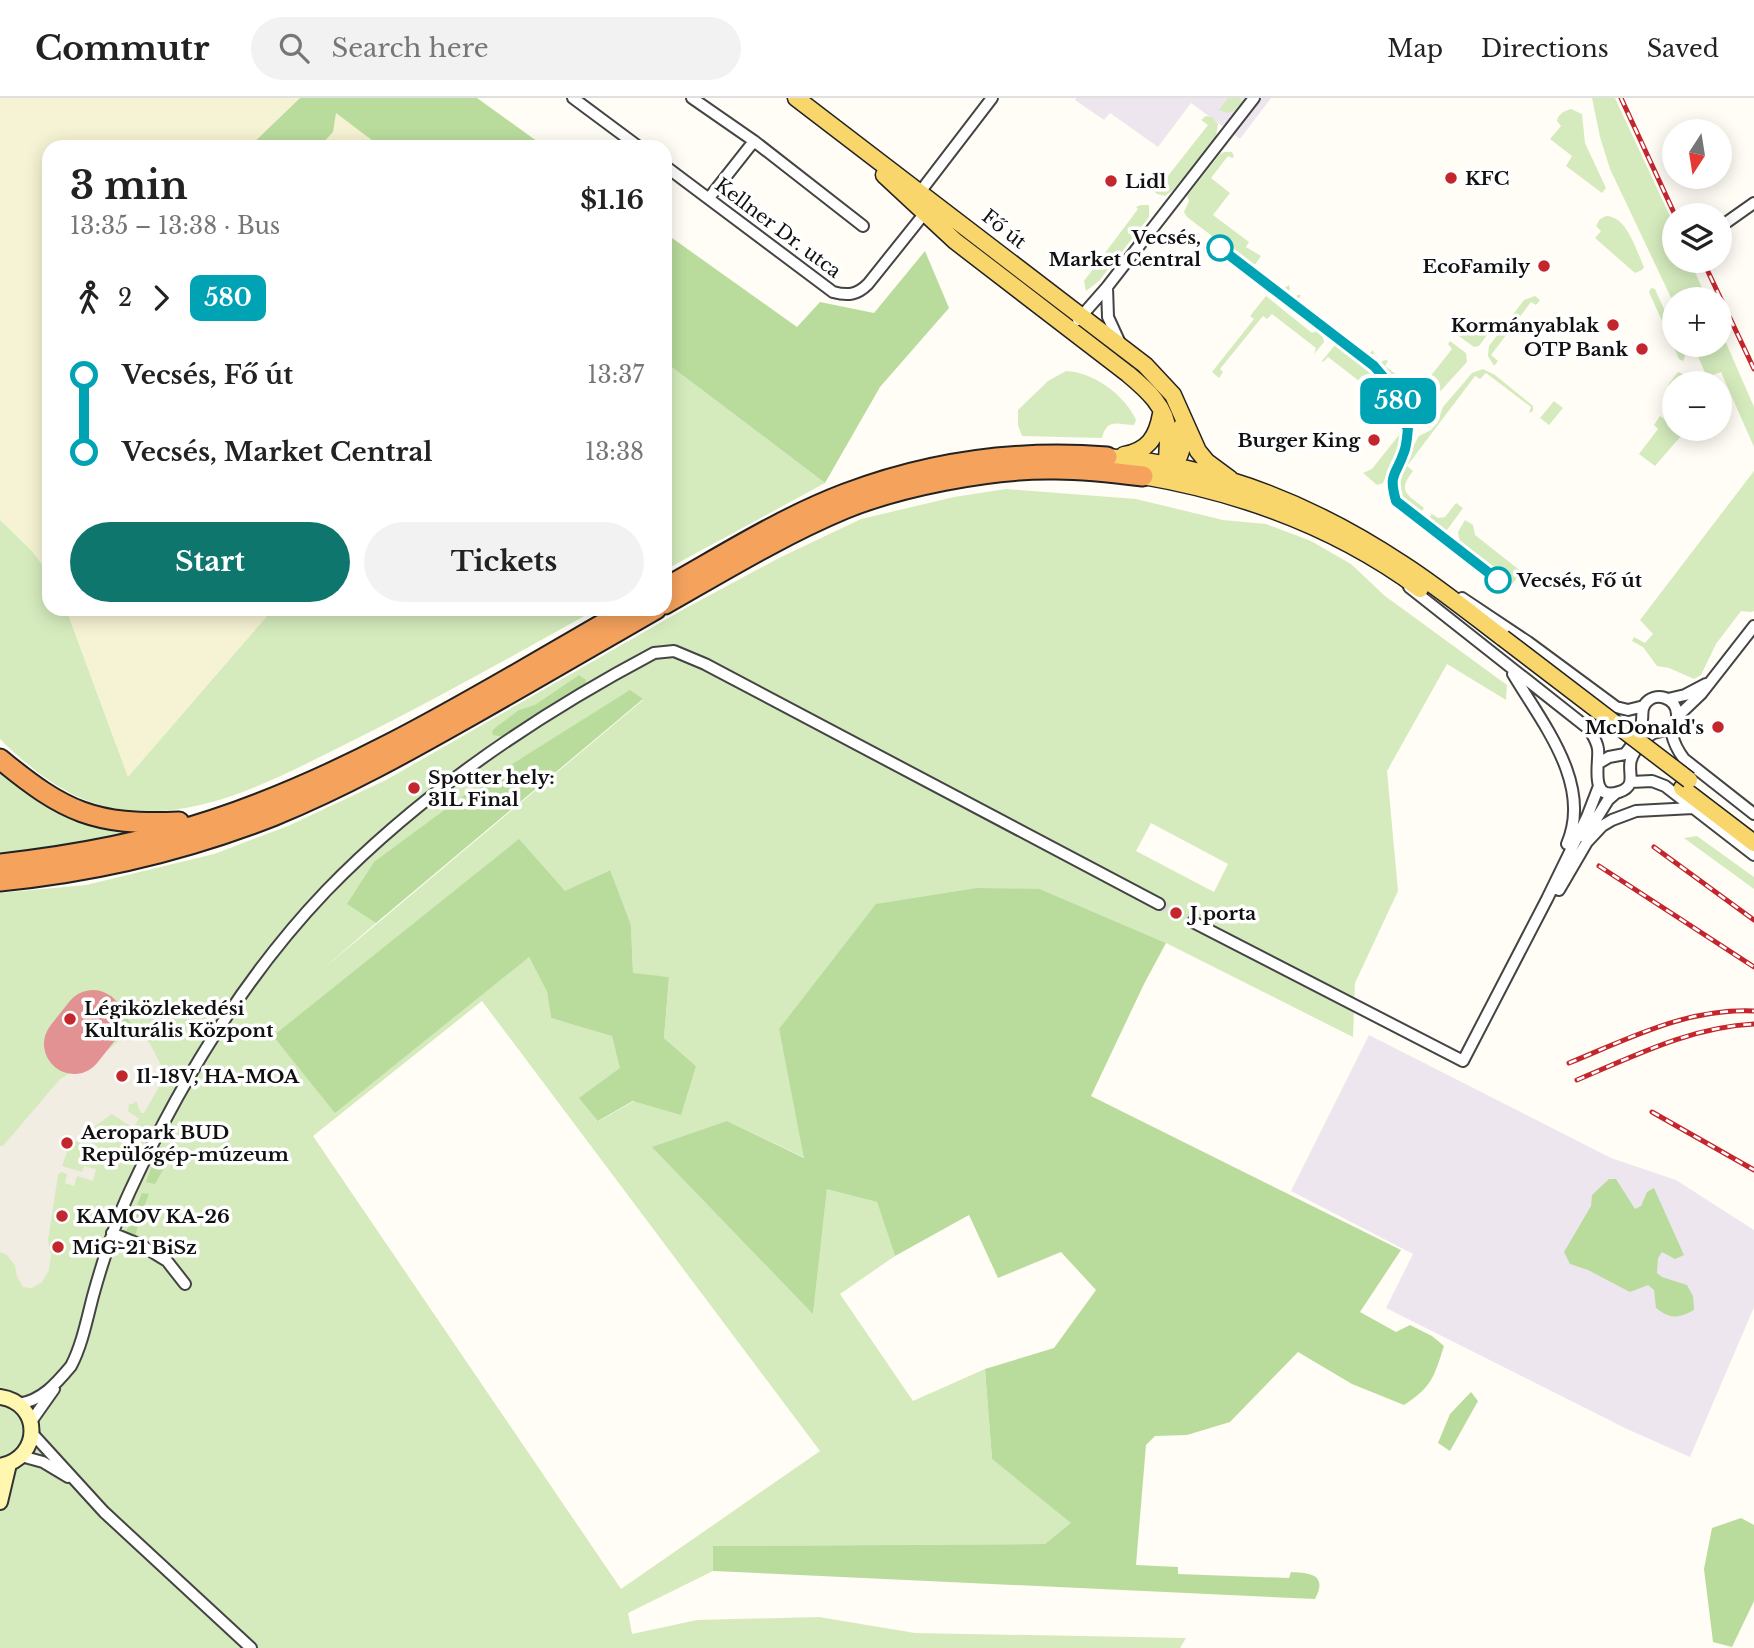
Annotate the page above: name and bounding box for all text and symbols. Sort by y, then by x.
search box [251,17,741,80]
text: Commutr [35,28,209,69]
icon: search [275,29,313,67]
text: Search here [331,32,489,64]
text: Map [1387,34,1443,63]
text: Directions [1481,34,1609,63]
text: Saved [1647,34,1719,63]
north arrow [1662,119,1732,189]
map controls [1662,119,1732,441]
text: 3 min [70,162,188,209]
place label: KFC [1465,167,1509,190]
place label: Lidl [1125,170,1166,193]
marker: KFC [1443,170,1459,186]
street label: Kellner Dr. utca [710,173,846,283]
marker: Lidl [1103,173,1119,189]
text: $1.16 [580,184,644,216]
button: layers [1662,203,1732,273]
street label: Fő út [977,205,1031,254]
text: 13:35 – 13:38 · Bus [70,212,280,240]
place label: Vecsés, Market Central [1048,226,1201,271]
marker: Vecsés, Market Central [1207,235,1233,261]
place label: EcoFamily [1423,255,1531,278]
marker: EcoFamily [1536,258,1552,274]
icon: walk [70,279,108,317]
icon: forward [142,279,180,317]
text: 580 [204,283,252,312]
text: 2 [118,284,132,312]
button: + [1662,287,1732,357]
place label: Kormányablak [1451,314,1599,337]
marker: Kormányablak [1605,317,1621,333]
place label: OTP Bank [1524,338,1628,361]
marker: OTP Bank [1634,341,1650,357]
text: Vecsés, Fő út [122,359,293,391]
text: 13:37 [587,361,644,389]
button: − [1662,371,1732,441]
line badge: 580 [1358,378,1438,424]
text: 580 [1374,386,1422,415]
place label: Burger King [1237,429,1361,452]
marker: Burger King [1366,432,1382,448]
text: Vecsés, Market Central [122,436,433,468]
text: 13:38 [585,438,644,466]
button: Start [70,522,350,602]
button: Tickets [364,522,644,602]
marker: Vecsés, Fő út [1485,567,1511,593]
place label: Vecsés, Fő út [1516,569,1643,592]
place label: McDonald's [1585,716,1704,739]
marker: McDonald's [1710,719,1726,735]
place label: Spotter hely: 31L Final [428,766,555,811]
marker: Spotter hely: 31L Final [406,780,422,796]
place label: J porta [1186,902,1256,925]
marker: J porta [1168,905,1184,921]
place label: Légiközlekedési Kulturális Központ [84,997,274,1042]
marker: Légiközlekedési Kulturális Központ [62,1011,78,1027]
place label: Il-18V, HA-MOA [136,1065,300,1088]
marker: Il-18V, HA-MOA [114,1068,130,1084]
place label: Aeropark BUD Repülőgép-múzeum [80,1121,289,1166]
marker: Aeropark BUD Repülőgép-múzeum [59,1135,75,1151]
place label: KAMOV KA-26 [76,1205,230,1228]
marker: KAMOV KA-26 [54,1208,70,1224]
place label: MiG-21 BiSz [72,1236,197,1259]
marker: MiG-21 BiSz [50,1239,66,1255]

